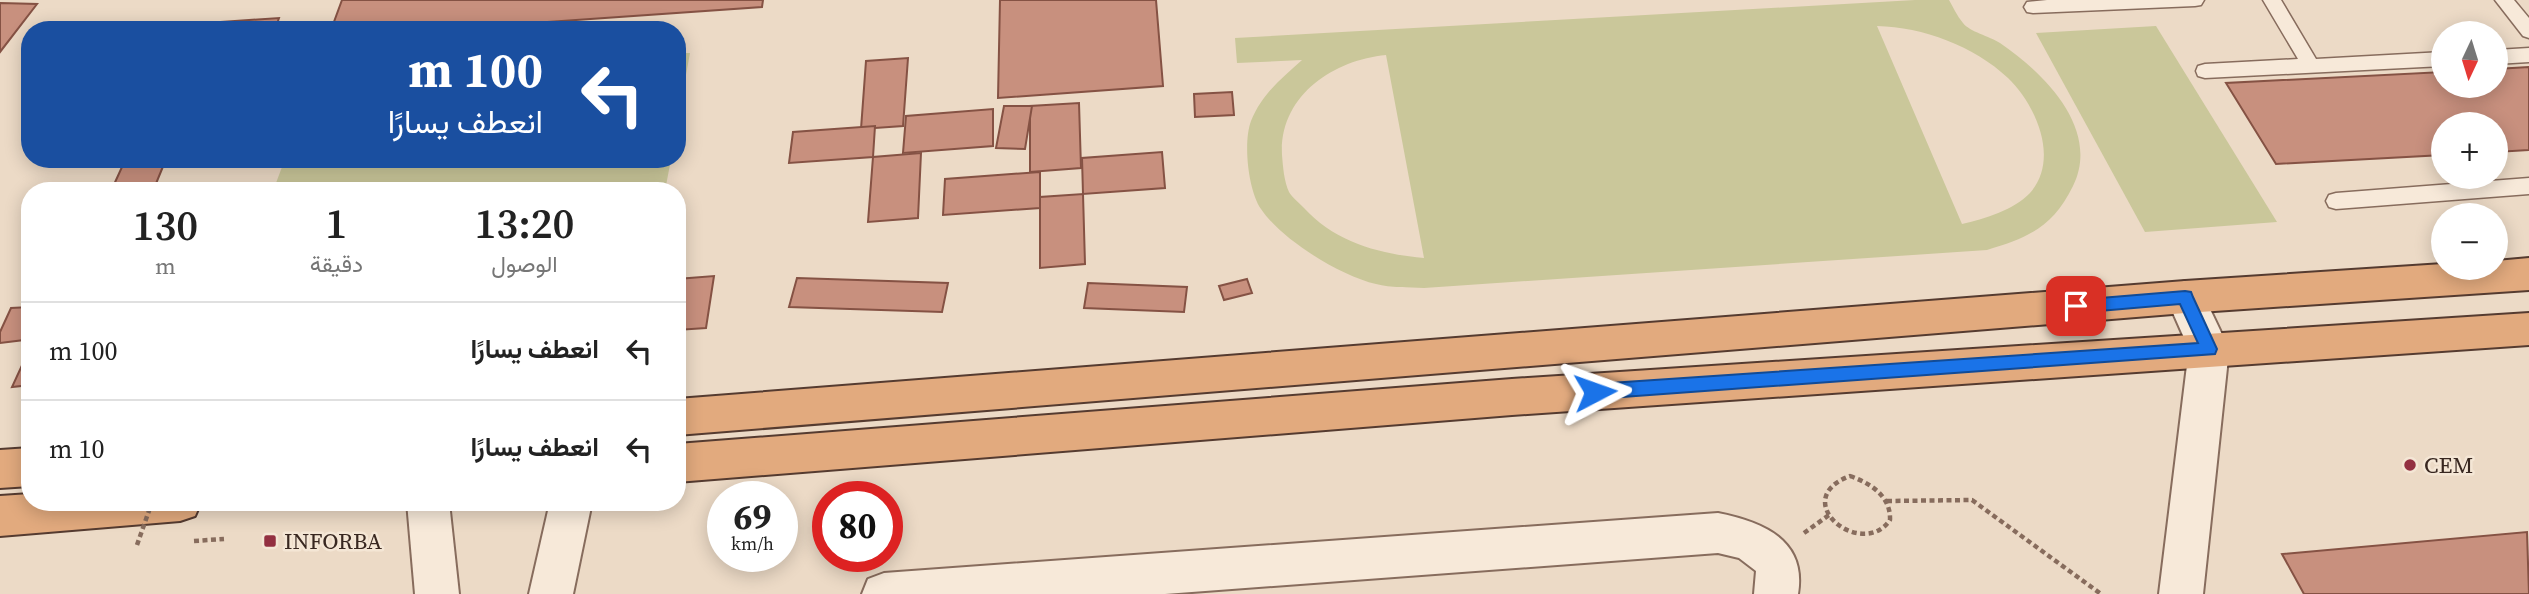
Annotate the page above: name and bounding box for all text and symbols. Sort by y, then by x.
north arrow [2431,21,2508,98]
map controls [2431,21,2508,280]
text: 100 m [408,36,543,103]
icon: left [567,49,658,140]
text: انعطف يسارًا [388,100,543,144]
button: + [2431,112,2508,189]
text: 1 [325,194,347,252]
text: 13:20 [474,194,574,252]
text: 130 [133,196,198,254]
button: − [2431,203,2508,280]
text: دقيقة [310,248,363,280]
text: الوصول [491,248,558,280]
text: m [155,250,176,282]
pin [2046,276,2106,336]
icon: arrive [2057,287,2095,325]
text: انعطف يسارًا [470,331,599,367]
icon: left [620,332,658,370]
text: 100 m [49,333,118,369]
position arrow [1558,355,1632,429]
text: انعطف يسارًا [470,429,599,465]
icon: left [620,430,658,468]
text: 10 m [49,431,105,467]
place label: CEM [2424,449,2473,481]
marker: CEM [2402,457,2418,473]
speed limit sign: 80 [812,481,903,572]
text: 69 [734,493,771,541]
place label: INFORBA [284,525,383,557]
text: km/h [731,531,774,556]
marker: INFORBA [262,533,278,549]

